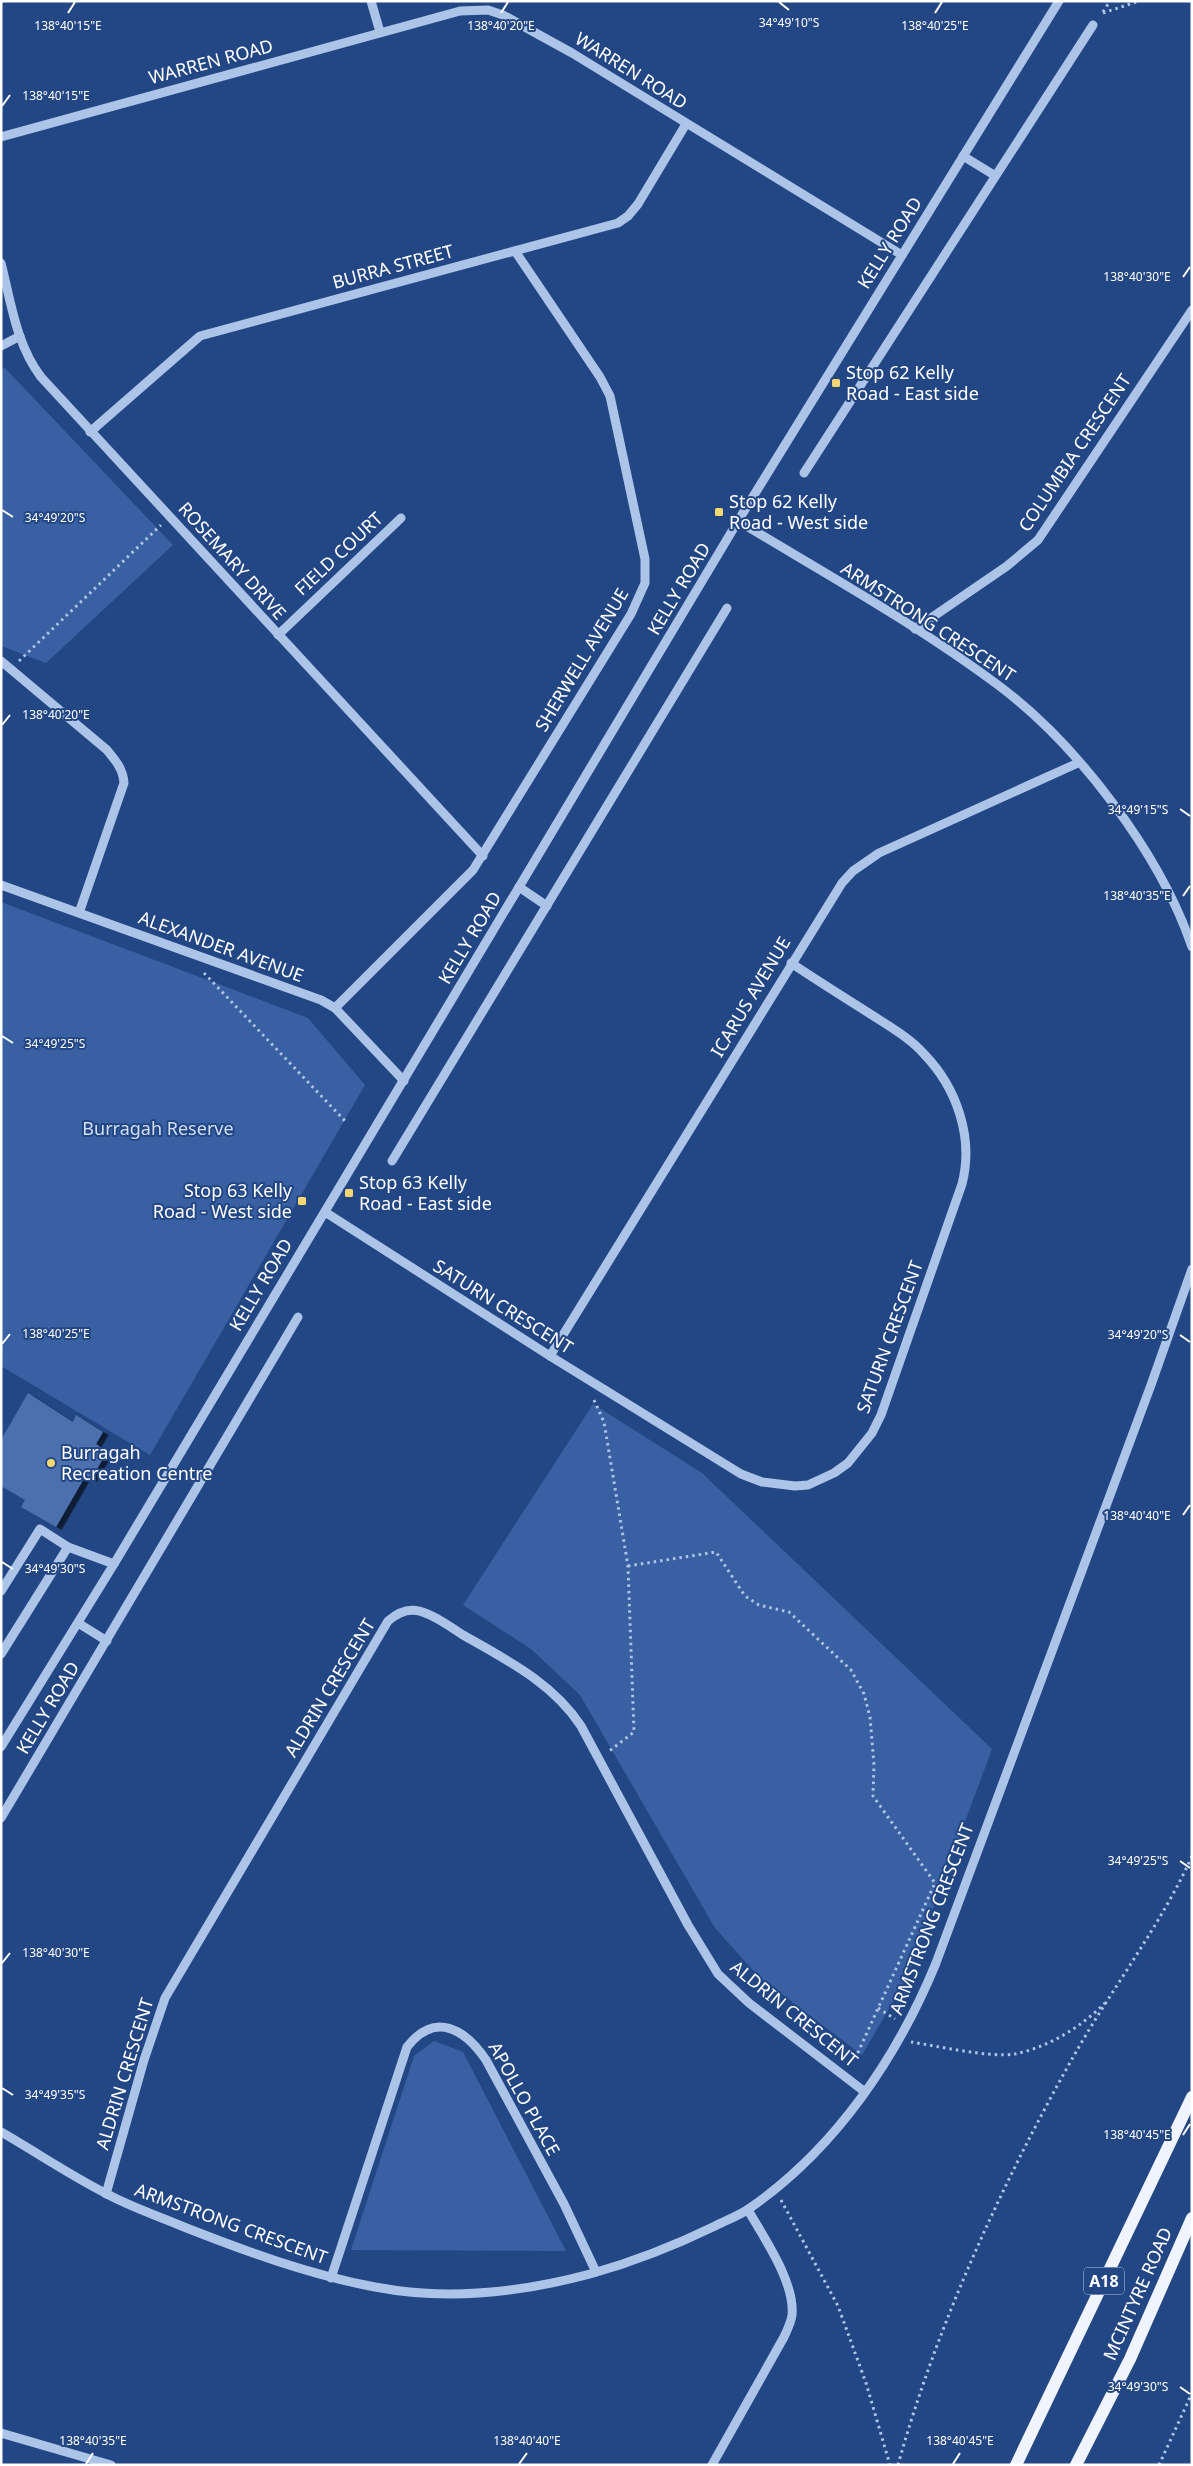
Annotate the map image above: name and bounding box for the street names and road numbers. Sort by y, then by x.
street label: WARREN ROAD [571,26,692,114]
street label: WARREN ROAD [146,33,276,89]
street label: KELLY ROAD [851,192,927,293]
street label: BURRA STREET [329,238,456,294]
street label: COLUMBIA CRESCENT [1012,369,1136,536]
street label: ROSEMARY DRIVE [174,496,292,624]
street label: FIELD COURT [289,506,388,600]
street label: KELLY ROAD [641,538,715,639]
street label: ARMSTRONG CRESCENT [837,556,1020,687]
street label: SHERWELL AVENUE [529,583,633,736]
street label: KELLY ROAD [432,887,506,988]
street label: ALEXANDER AVENUE [135,905,307,987]
street label: ICARUS AVENUE [705,932,796,1061]
street label: KELLY ROAD [223,1234,297,1335]
street label: SATURN CRESCENT [429,1253,578,1359]
street label: SATURN CRESCENT [850,1257,928,1416]
street label: ALDRIN CRESCENT [278,1614,380,1761]
street label: KELLY ROAD [10,1657,84,1758]
street label: ARMSTRONG CRESCENT [883,1820,979,2018]
street label: ALDRIN CRESCENT [726,1954,863,2072]
street label: ALDRIN CRESCENT [90,1995,159,2152]
street label: APOLLO PLACE [484,2037,566,2160]
street label: ARMSTRONG CRESCENT [132,2177,331,2269]
street label: MCINTYRE ROAD [1097,2223,1177,2364]
road number: A18 [1084,2268,1124,2294]

